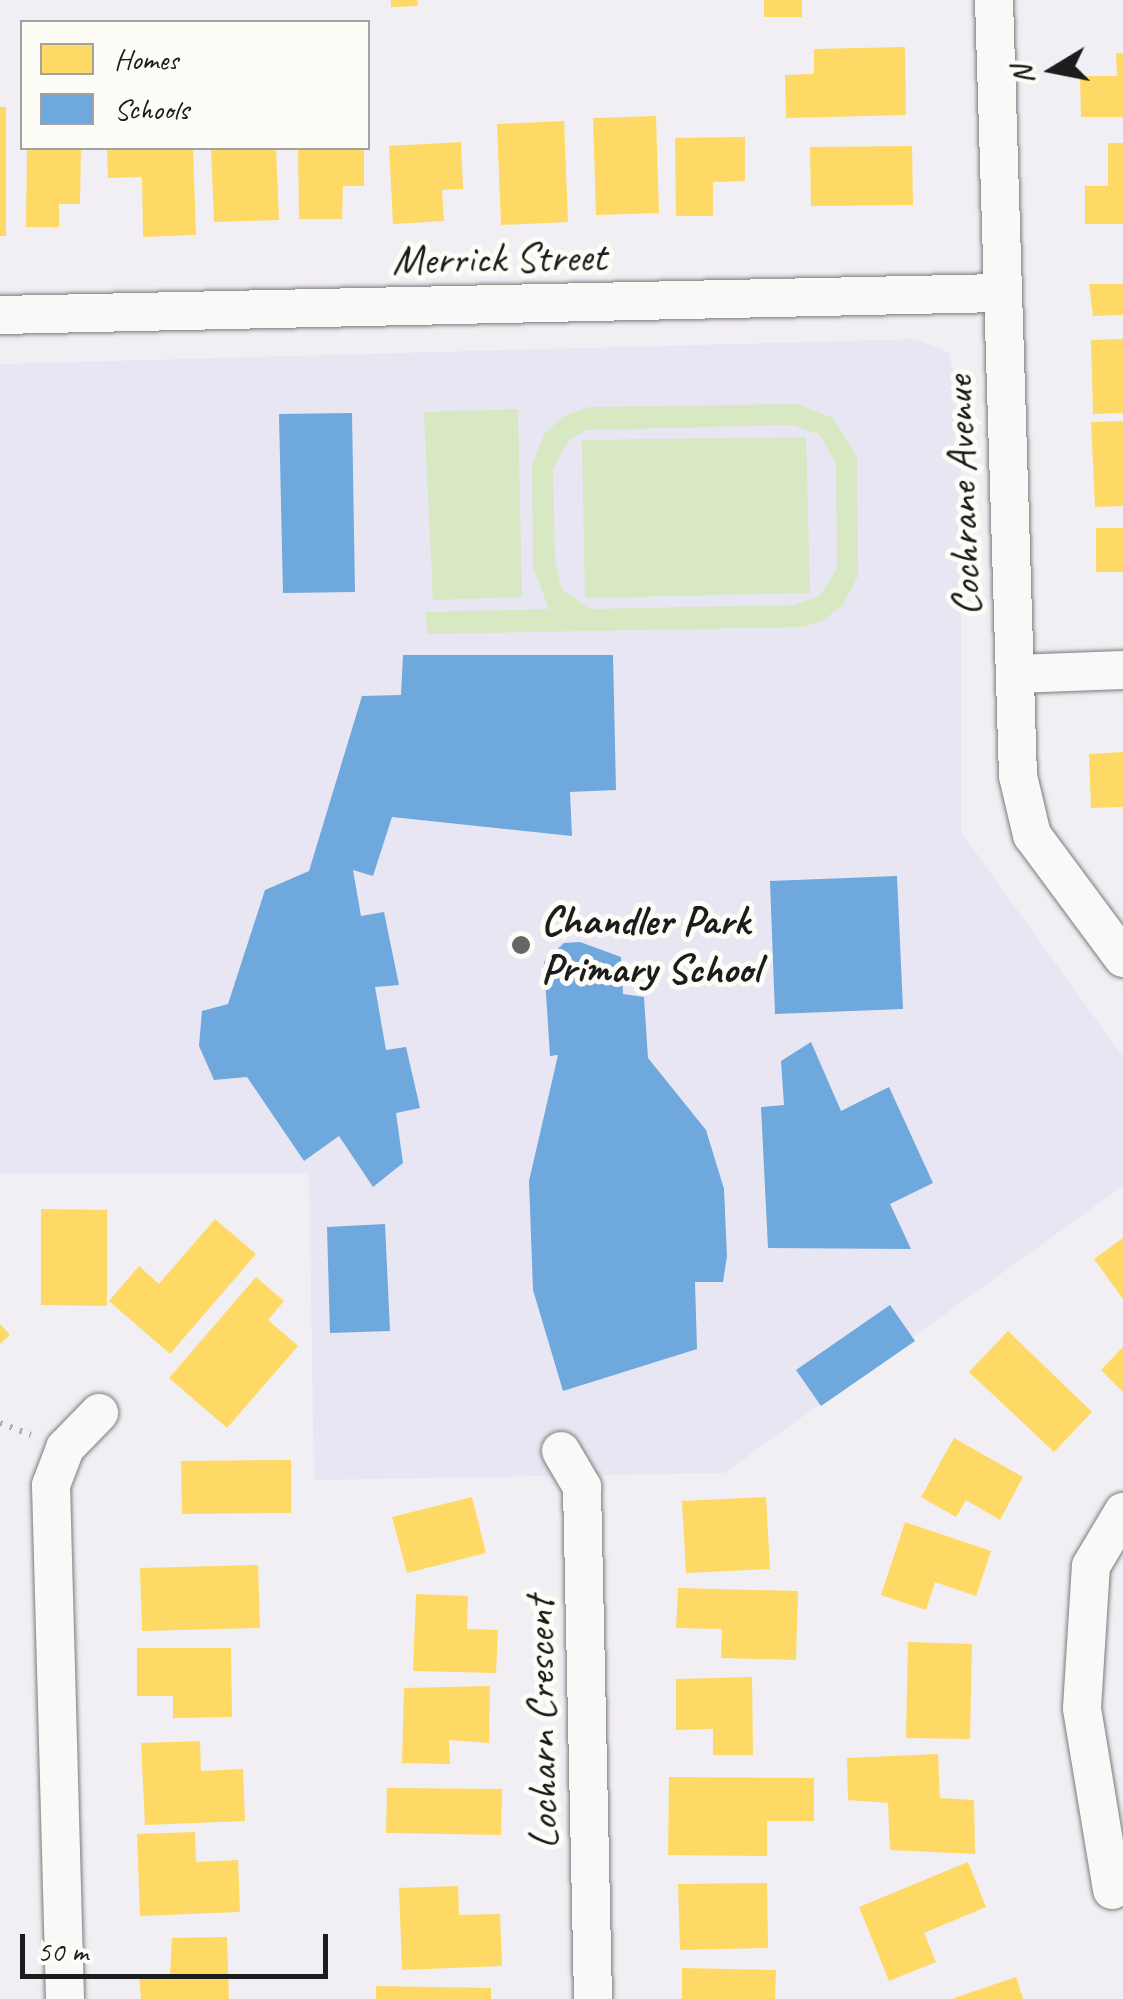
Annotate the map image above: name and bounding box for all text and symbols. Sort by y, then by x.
legend [20,20,370,150]
north arrow [1003,20,1103,120]
text: Homes [114,40,178,78]
text: N [1004,64,1042,87]
text: Schools [114,90,189,128]
street label: Merrick Street [391,232,607,286]
street label: Cochrane Avenue [934,375,992,617]
place label: Chandler Park Primary School [541,896,759,994]
marker: Chandler Park Primary School [510,934,532,956]
street label: Locharn Crescent [515,1596,569,1850]
scale bar [25,1914,332,1976]
text: 50 m [37,1932,88,1970]

